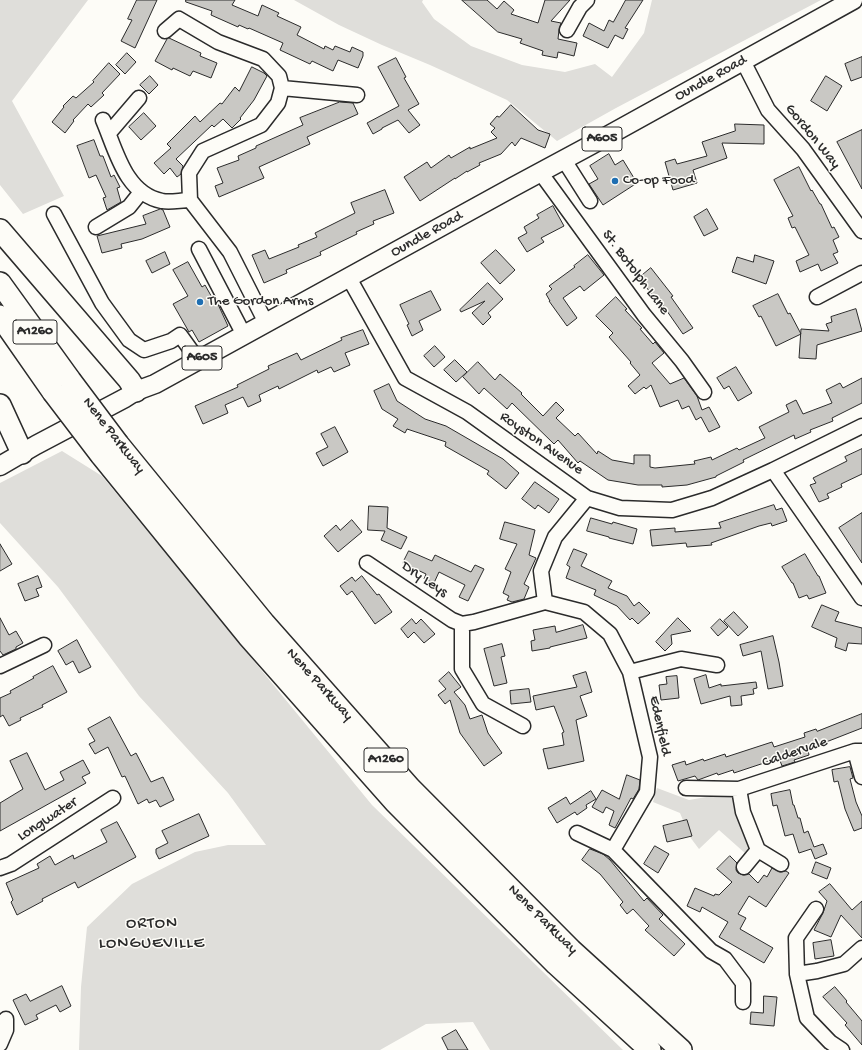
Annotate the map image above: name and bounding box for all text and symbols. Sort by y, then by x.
street label: Oundle Road [672,52,750,106]
street label: Gordon Way [780,101,844,173]
road number: A605 [582,127,622,151]
place label: Co-op Food [623,172,694,190]
marker: Co-op Food [610,176,620,186]
street label: Oundle Road [388,208,466,262]
street label: St. Botolph Lane [597,227,673,319]
place label: The Gordon Arms [208,293,313,311]
marker: The Gordon Arms [195,297,205,307]
road number: A1260 [13,320,57,344]
road number: A605 [182,346,222,370]
street label: Nene Parkway [78,394,148,478]
street label: Royston Avenue [496,408,586,480]
street label: Dry Leys [397,558,451,602]
street label: Nene Parkway [282,645,356,725]
street label: Edenfield [644,694,674,758]
street label: Caldervale [760,733,830,773]
road number: A1260 [364,748,408,772]
street label: Longwater [15,794,81,846]
street label: Nene Parkway [503,881,581,959]
district label: ORTON LONGUEVILLE [99,914,205,954]

